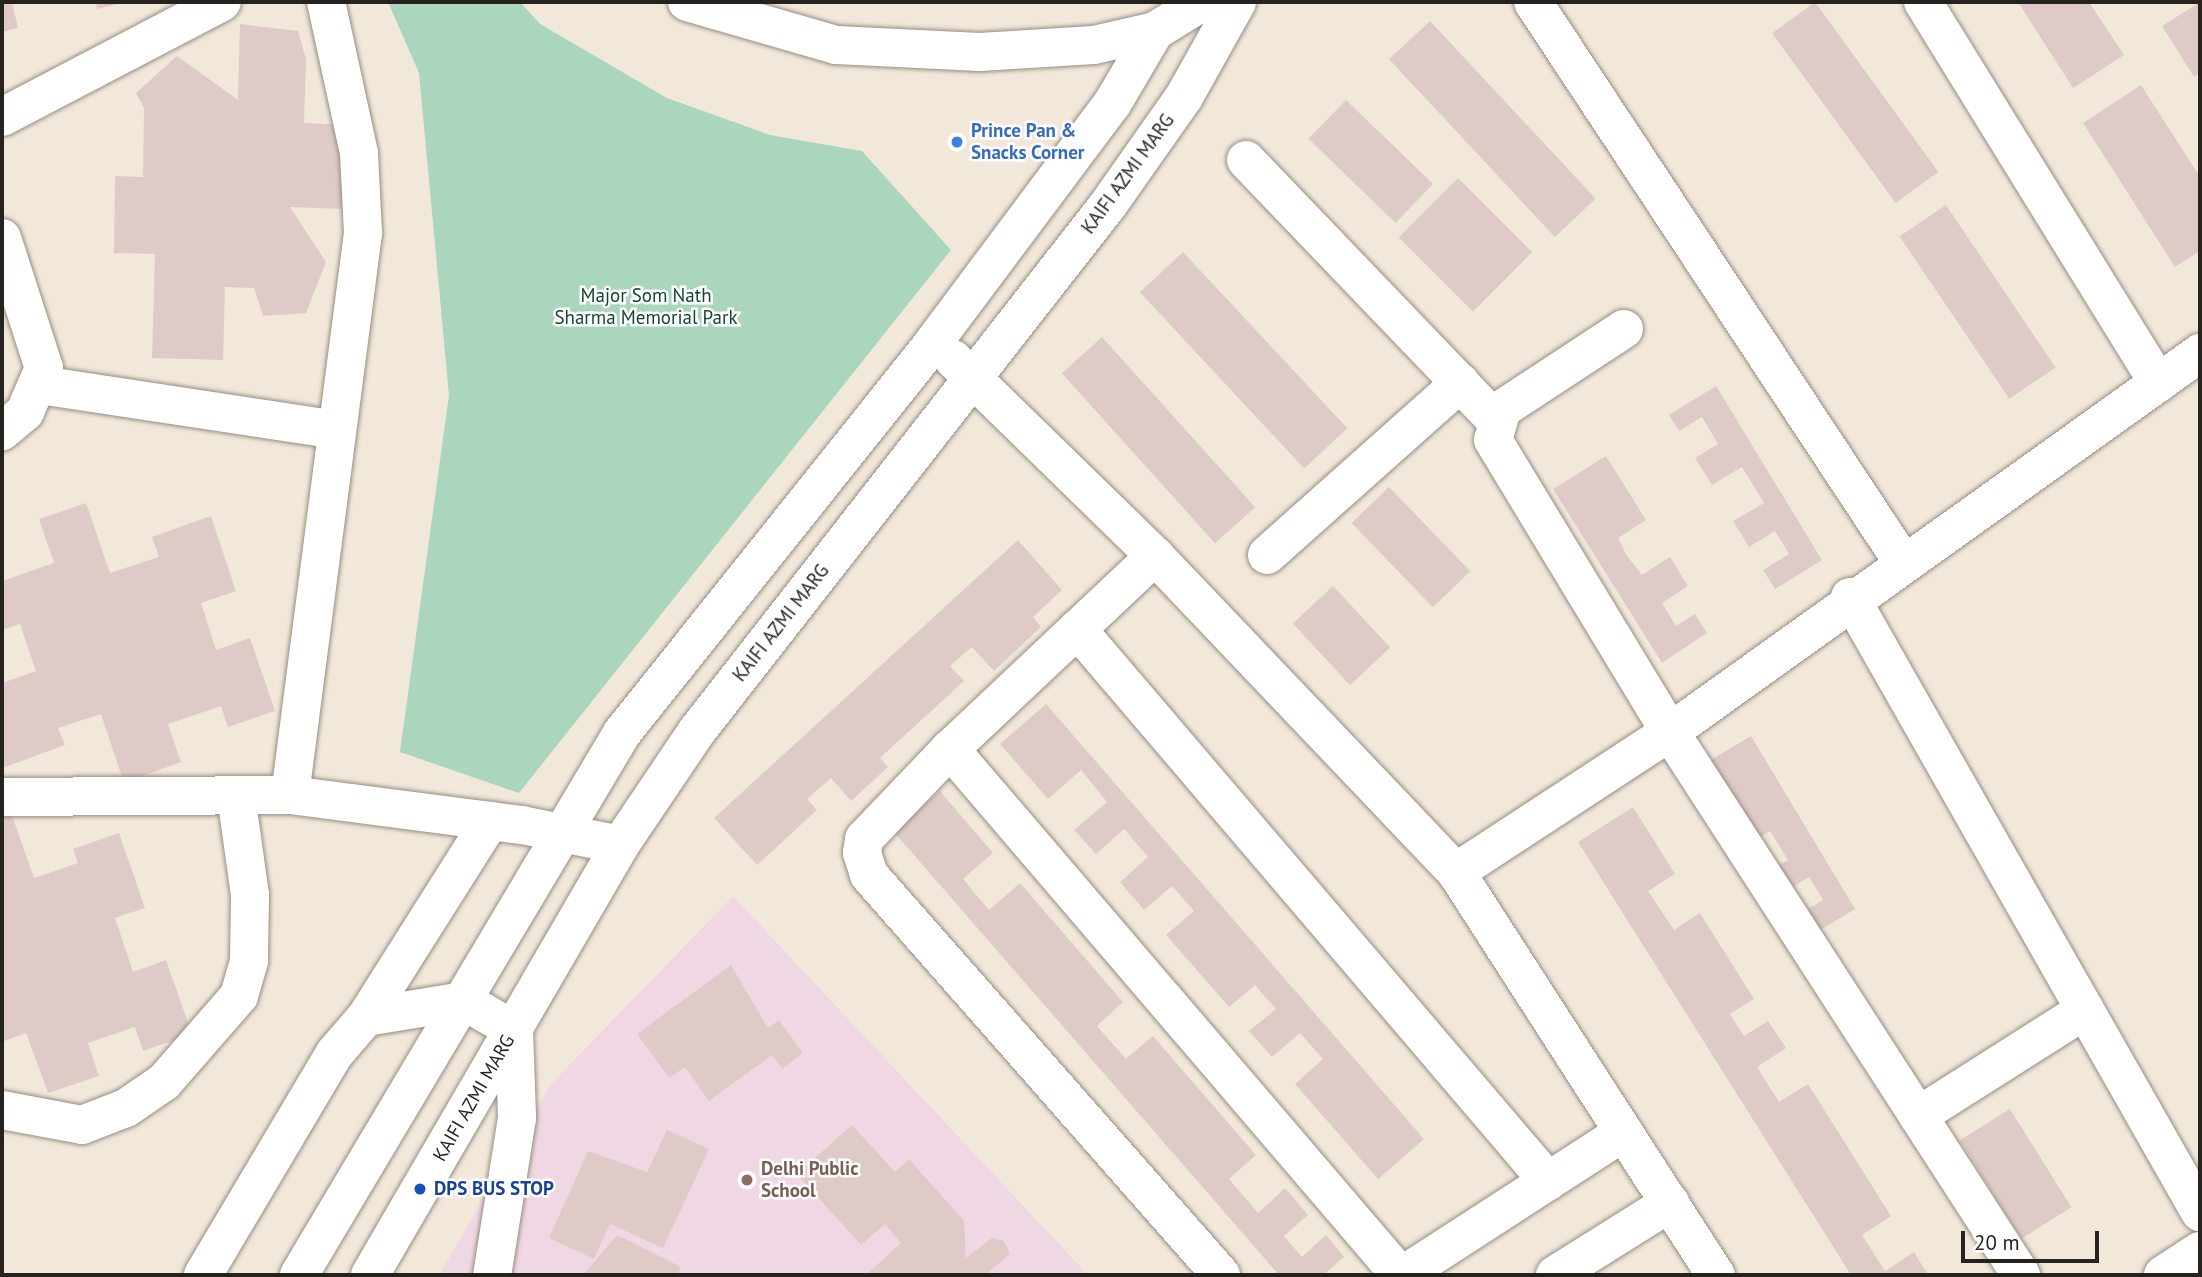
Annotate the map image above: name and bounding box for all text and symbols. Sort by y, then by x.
street label: KAIFI AZMI MARG [1077,109,1179,239]
place label: Prince Pan & Snacks Corner [971,120,1085,164]
marker: Prince Pan & Snacks Corner [949,134,965,150]
park label: Major Som Nath Sharma Memorial Park [554,285,738,329]
street label: KAIFI AZMI MARG [728,560,834,686]
street label: KAIFI AZMI MARG [428,1030,520,1166]
place label: Delhi Public School [761,1158,858,1202]
marker: Delhi Public School [739,1172,755,1188]
place label: DPS BUS STOP [434,1178,554,1200]
marker: DPS BUS STOP [412,1181,428,1197]
scale bar [1964,1218,2102,1262]
text: 20 m [1974,1229,2020,1256]

